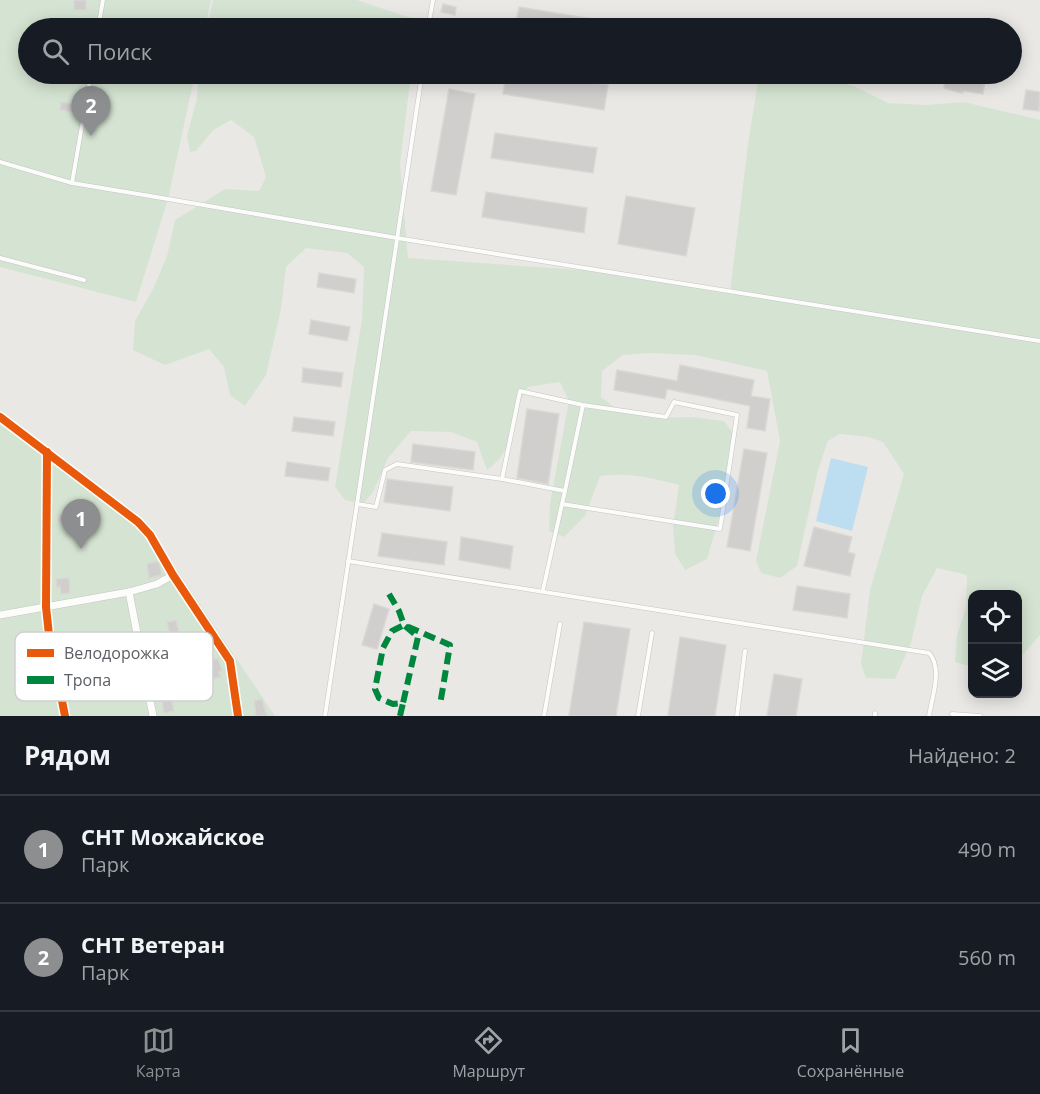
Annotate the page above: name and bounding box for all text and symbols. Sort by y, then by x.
search box [18,18,1022,84]
icon: search [39,35,72,68]
text: Поиск [87,36,152,66]
pin: 2 [72,86,110,136]
your location [701,479,730,508]
pin: 1 [62,500,100,549]
map controls [968,590,1022,698]
button: locate [968,590,1022,644]
legend [15,632,213,701]
text: Велодорожка [64,642,169,664]
button: layers [968,644,1022,698]
text: Тропа [64,669,111,691]
text: Рядом [24,737,111,773]
text: Найдено: 2 [908,742,1016,769]
text: СНТ Можайское [81,821,265,851]
text: 1 [38,836,49,863]
text: 490 m [958,836,1016,863]
text: Парк [81,851,129,878]
text: СНТ Ветеран [81,929,225,959]
text: 2 [38,944,49,971]
text: 560 m [958,944,1016,971]
text: Парк [81,959,129,986]
tab: Карта [136,1024,181,1082]
tab: Маршрут [452,1024,525,1082]
tab: Сохранённые [797,1024,904,1082]

